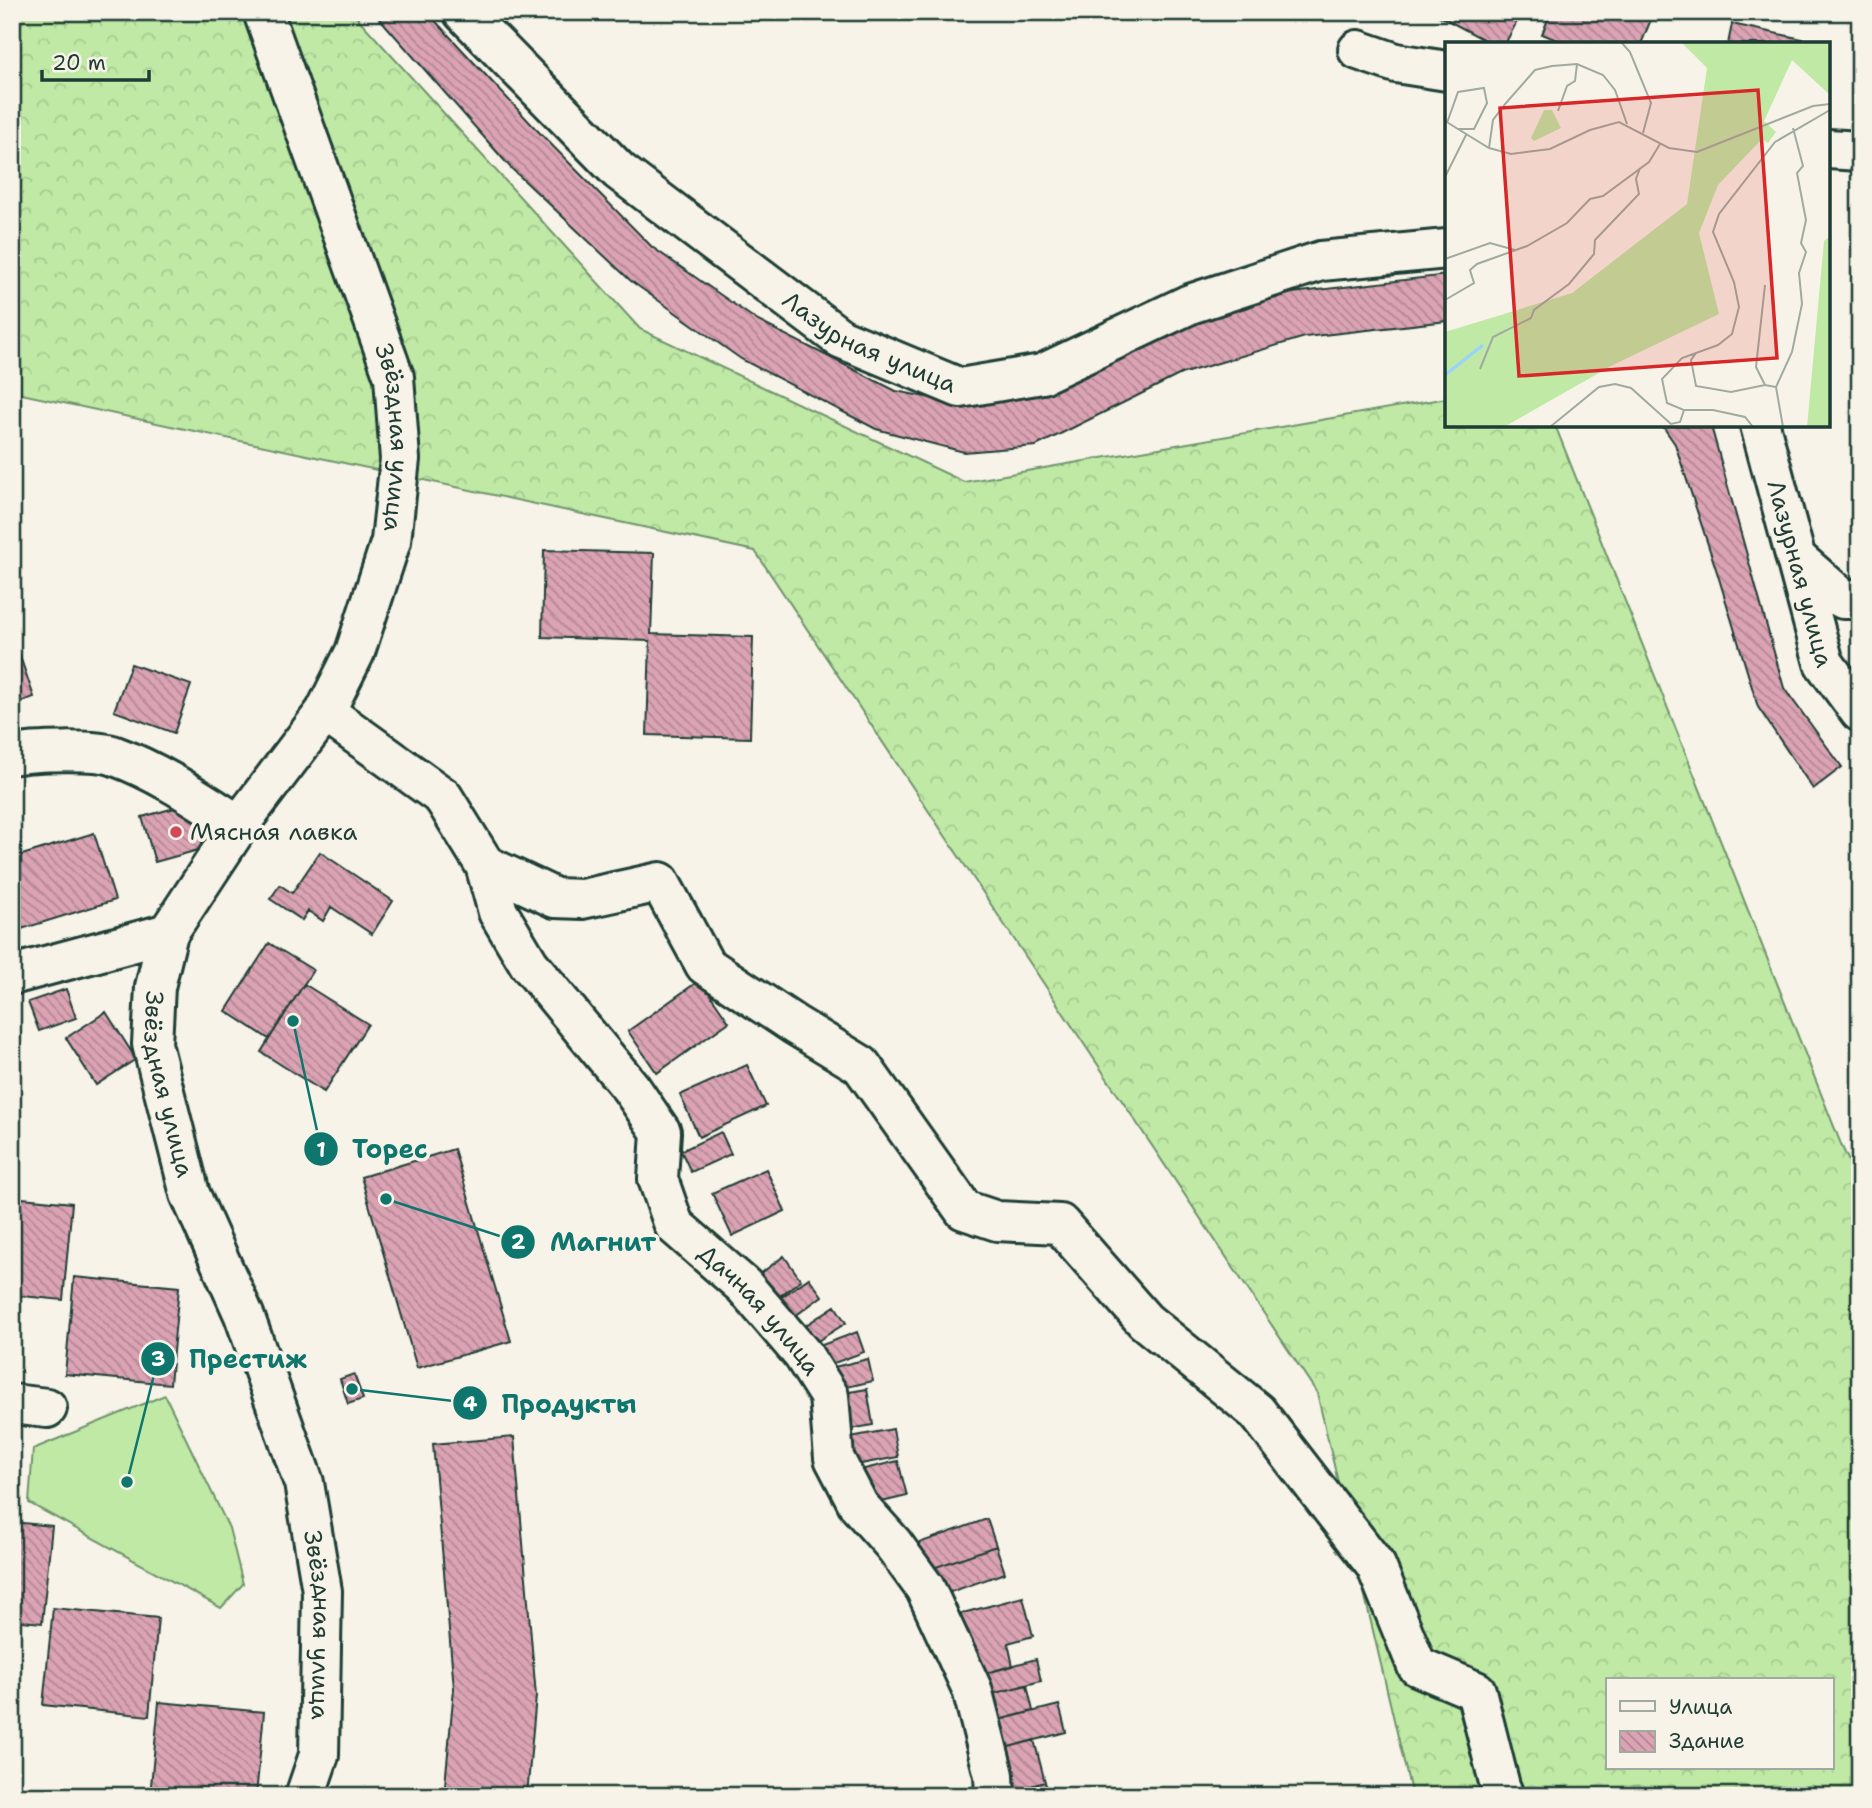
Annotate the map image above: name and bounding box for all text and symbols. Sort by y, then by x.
scale bar [42,38,149,82]
inset map [1445,42,1830,427]
text: 20 m [52,49,106,77]
street label: Лазурная улица [776,284,961,401]
street label: Звёздная улица [367,339,416,533]
street label: Лазурная улица [1760,476,1840,671]
place label: Мясная лавка [190,816,357,848]
marker: Мясная лавка [168,824,184,840]
street label: Звёздная улица [136,990,201,1181]
callout: Торес [303,1126,442,1173]
text: Торес [352,1131,428,1166]
text: 1 [316,1136,326,1164]
callout: Магнит [500,1218,670,1265]
text: Магнит [550,1224,657,1259]
text: 2 [511,1228,526,1256]
street label: Дачная улица [691,1237,828,1381]
callout: Престиж [140,1336,321,1383]
text: Престиж [189,1341,307,1376]
text: 3 [151,1345,165,1373]
callout: Продукты [452,1380,650,1427]
text: Продукты [501,1386,637,1421]
text: 4 [463,1390,478,1418]
street label: Звёздная улица [296,1528,339,1720]
legend [1606,1678,1834,1770]
text: Улица [1669,1693,1732,1721]
text: Здание [1669,1727,1745,1755]

